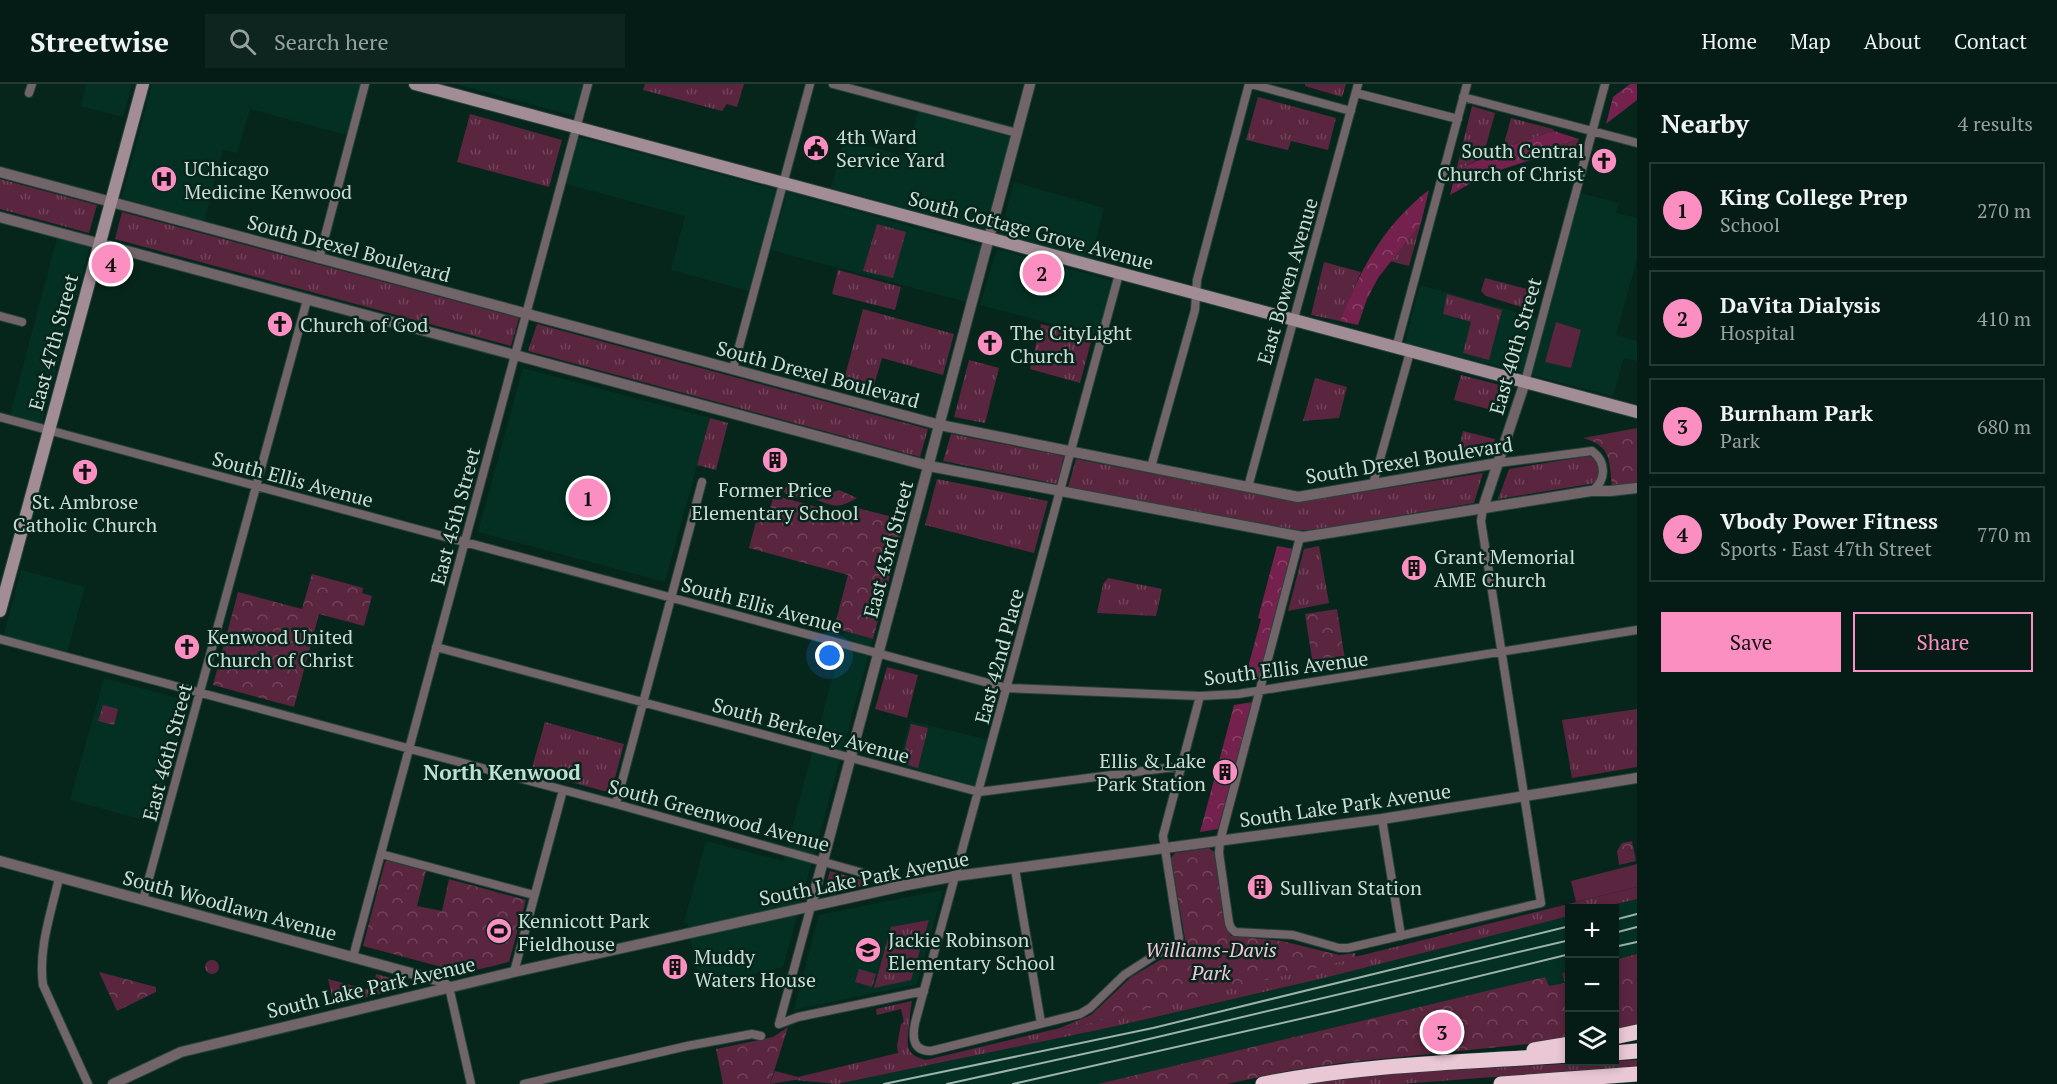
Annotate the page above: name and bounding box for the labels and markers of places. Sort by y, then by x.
place label: 4th Ward Service Yard [836,123,945,173]
public building icon: 4th Ward Service Yard [801,133,831,163]
place label: South Central Church of Christ [1437,137,1585,187]
church icon: South Central Church of Christ [1589,146,1619,176]
place label: UChicago Medicine Kenwood [184,155,352,205]
hospital icon: UChicago Medicine Kenwood [149,164,179,194]
pin: 4 [92,242,130,286]
pin: 2 [1022,250,1062,296]
church icon: Church of God [265,309,295,339]
place label: Church of God [300,311,428,338]
place label: The CityLight Church [1010,319,1133,369]
church icon: The CityLight Church [975,328,1005,358]
building icon: Former Price Elementary School [760,445,790,475]
church icon: St. Ambrose Catholic Church [70,457,100,487]
pin: 1 [568,476,608,520]
place label: Former Price Elementary School [691,476,859,526]
place label: St. Ambrose Catholic Church [13,488,157,538]
place label: Grant Memorial AME Church [1434,543,1575,593]
building icon: Grant Memorial AME Church [1399,553,1429,583]
place label: Kenwood United Church of Christ [207,623,354,673]
church icon: Kenwood United Church of Christ [172,632,202,662]
place label: Ellis & Lake Park Station [1097,747,1206,797]
building icon: Ellis & Lake Park Station [1210,757,1240,787]
building icon: Sullivan Station [1245,872,1275,902]
place label: Sullivan Station [1280,874,1422,901]
place label: Kennicott Park Fieldhouse [518,907,650,957]
sports icon: Kennicott Park Fieldhouse [484,916,514,946]
place label: Jackie Robinson Elementary School [888,926,1055,976]
school or university icon: Jackie Robinson Elementary School [853,935,883,965]
place label: Muddy Waters House [694,943,816,993]
building icon: Muddy Waters House [660,952,690,982]
pin: 3 [1422,1010,1462,1054]

